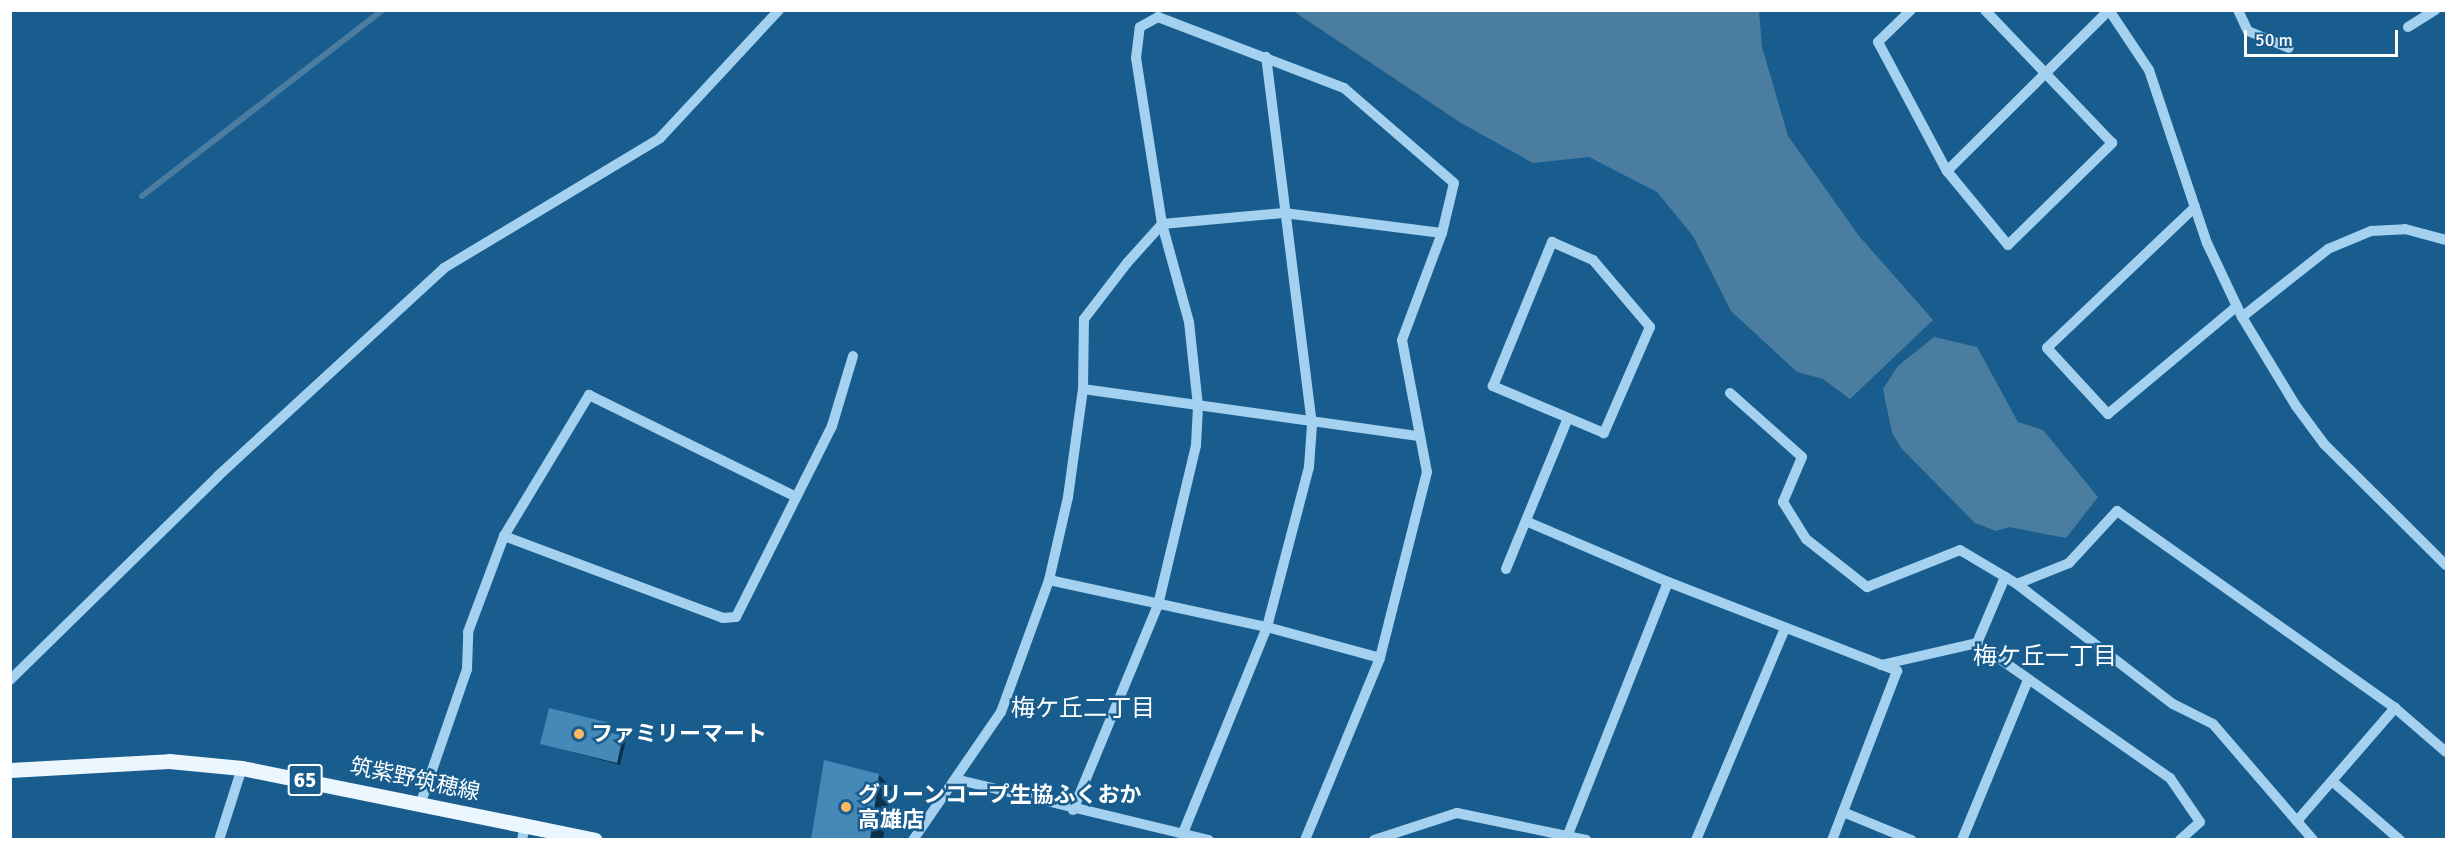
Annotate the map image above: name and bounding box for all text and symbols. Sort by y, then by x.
scale bar [2247,18,2402,56]
text: 50 m [2255,29,2293,51]
district label: 梅ケ丘一丁目 [1973,643,2117,671]
district label: 梅ケ丘二丁目 [1011,695,1155,723]
place label: ファミリーマート [591,721,767,747]
marker: ファミリーマート [572,727,586,741]
street label: 筑紫野筑穂線 [348,752,482,806]
road number: 65 [287,762,323,798]
place label: グリーンコープ生協ふくおか 高雄店 [858,781,1144,832]
marker: グリーンコープ生協ふくおか 高雄店 [839,800,853,814]

